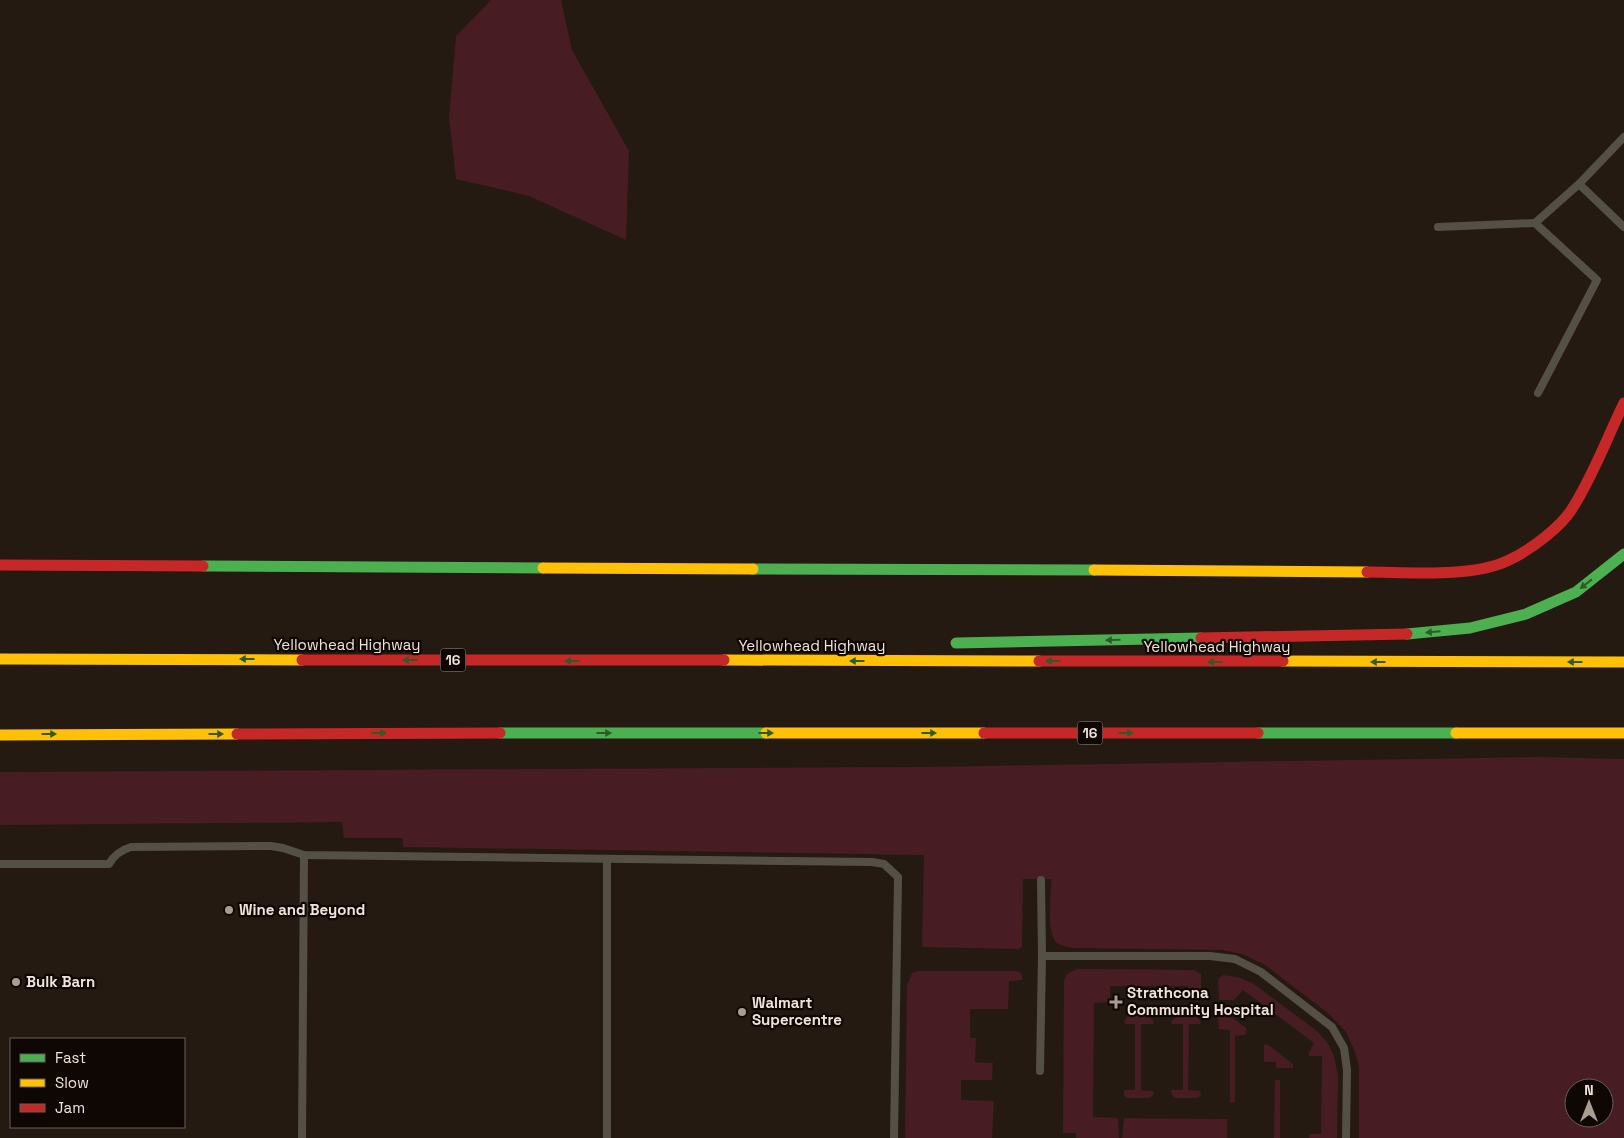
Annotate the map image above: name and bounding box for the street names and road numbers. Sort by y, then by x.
street label: Yellowhead Highway [273,635,421,654]
street label: Yellowhead Highway [738,636,886,655]
street label: Yellowhead Highway [1143,637,1291,656]
road number: 16 [440,648,466,672]
road number: 16 [1078,721,1102,744]

